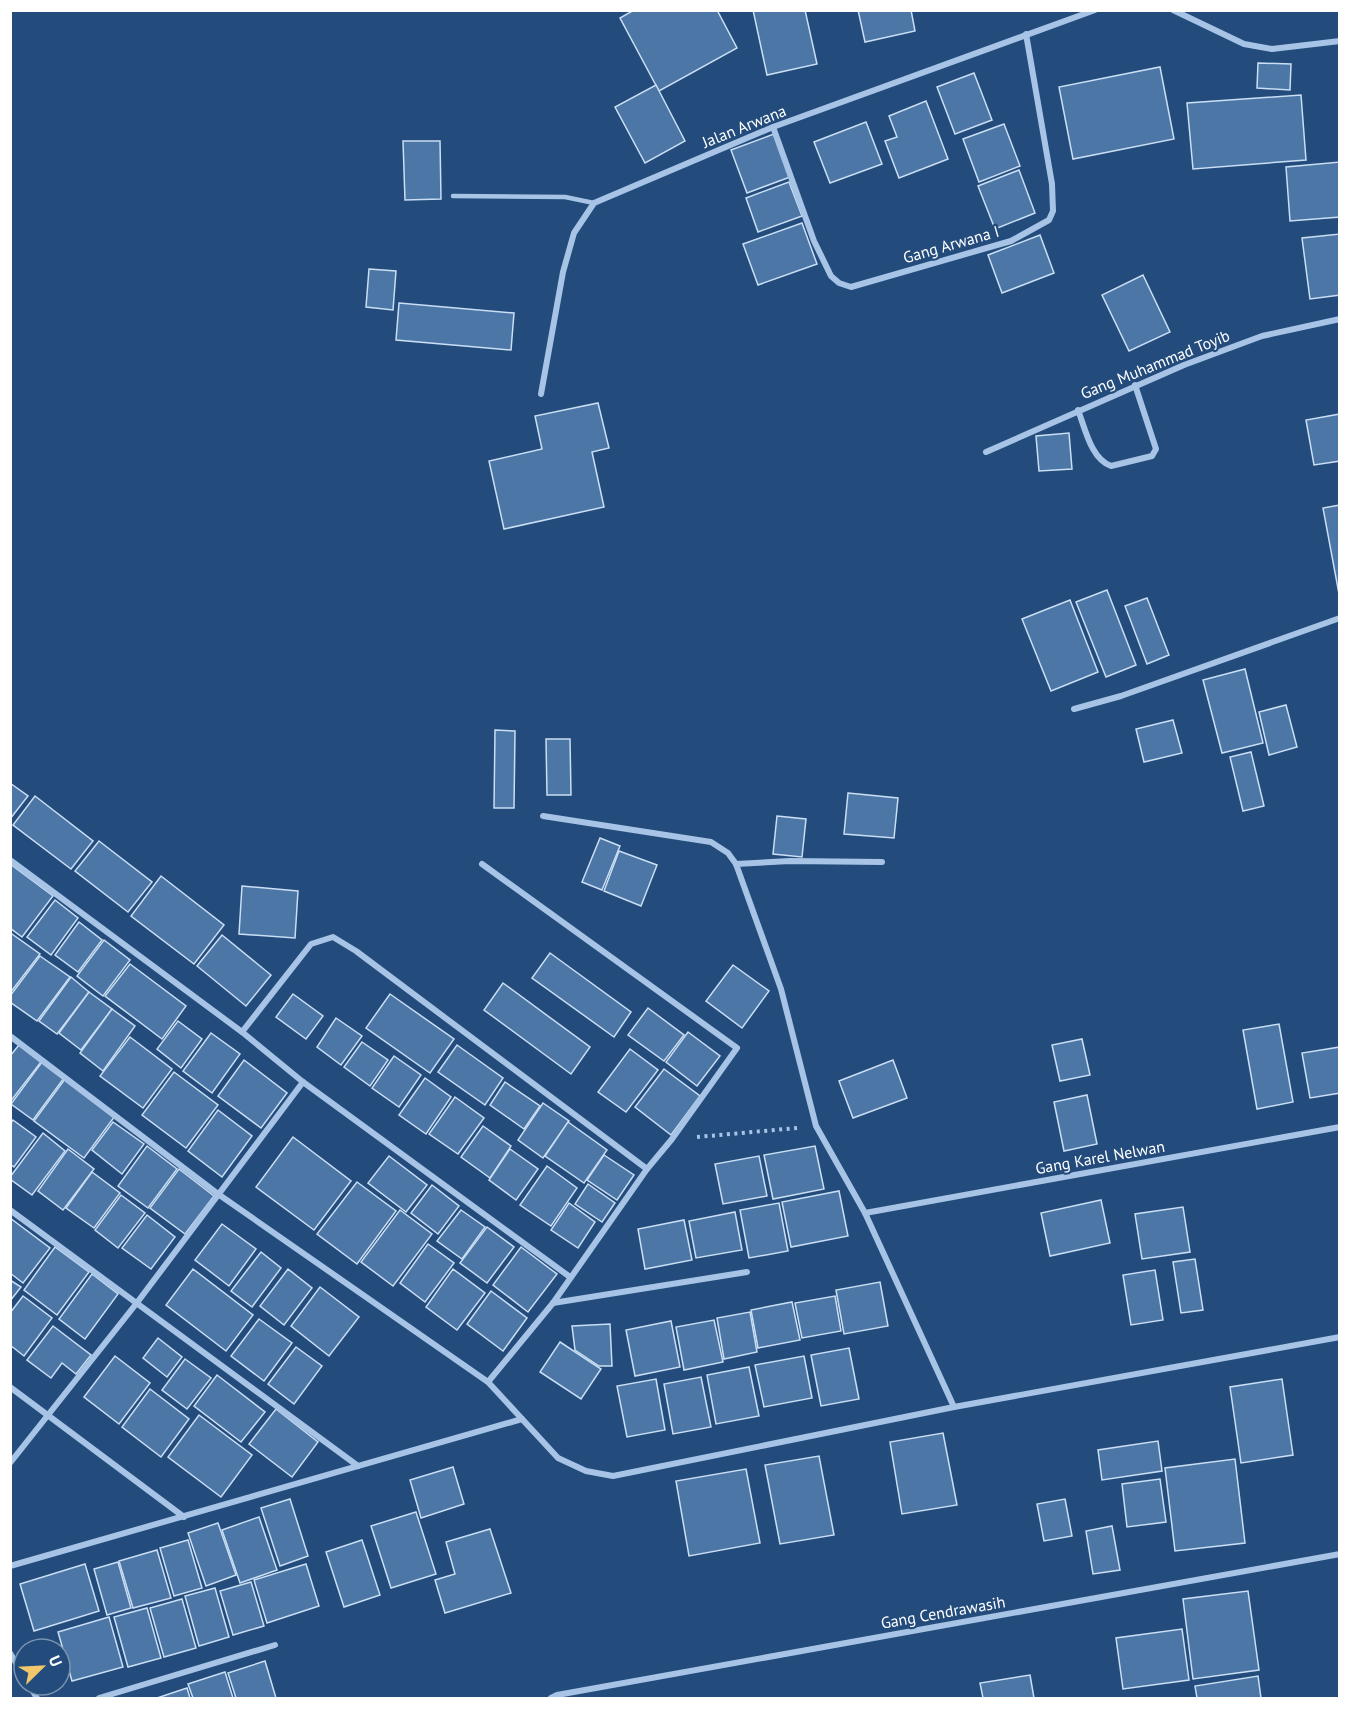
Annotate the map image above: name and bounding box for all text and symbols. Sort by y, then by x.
street label: Jalan Arwana [698,100,789,152]
street label: Gang Arwana I [901,221,1001,267]
street label: Gang Muhammad Toyib [1077,325,1233,403]
street label: Gang Karel Nelwan [1034,1136,1166,1178]
street label: Gang Cendrawasih [879,1591,1007,1633]
north arrow [12,1637,72,1697]
text: U [45,1652,67,1670]

